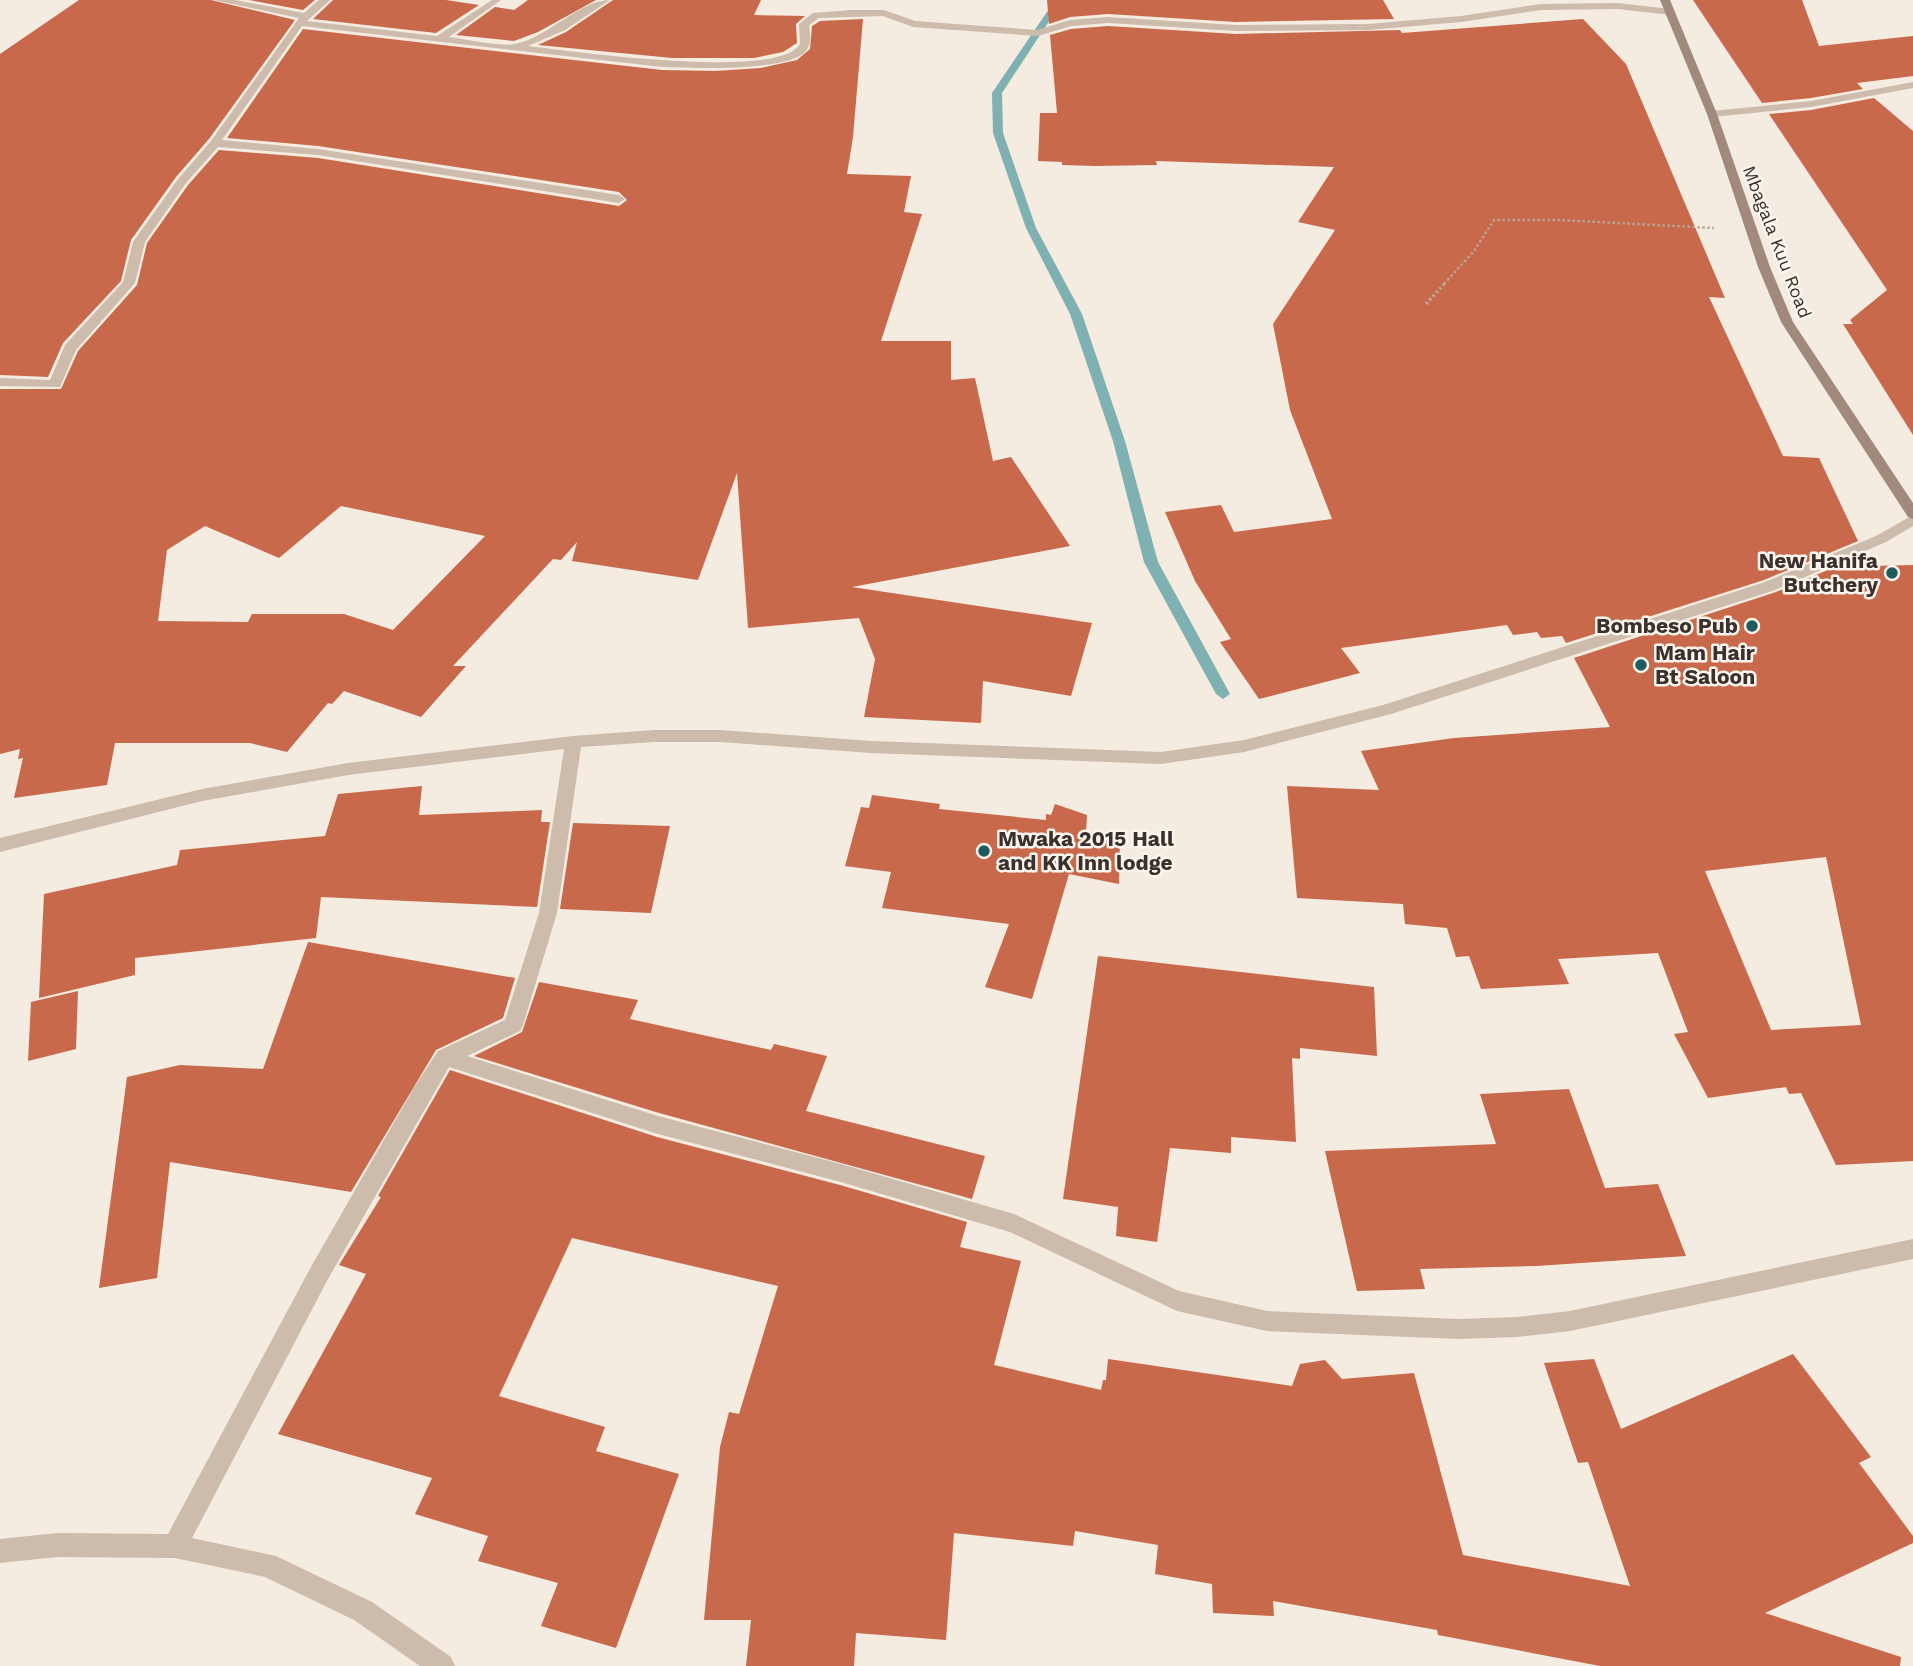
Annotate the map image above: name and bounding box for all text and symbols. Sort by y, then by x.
street label: Mbagala Kuu Road [1739,163,1816,321]
place label: New Hanifa Butchery [1759,548,1879,597]
marker: New Hanifa Butchery [1884,565,1900,581]
place label: Bombeso Pub [1596,613,1738,638]
marker: Bombeso Pub [1744,618,1760,634]
place label: Mam Hair Bt Saloon [1655,640,1755,689]
marker: Mam Hair Bt Saloon [1633,657,1649,673]
place label: Mwaka 2015 Hall and KK Inn lodge [998,826,1174,875]
marker: Mwaka 2015 Hall and KK Inn lodge [976,843,992,859]

